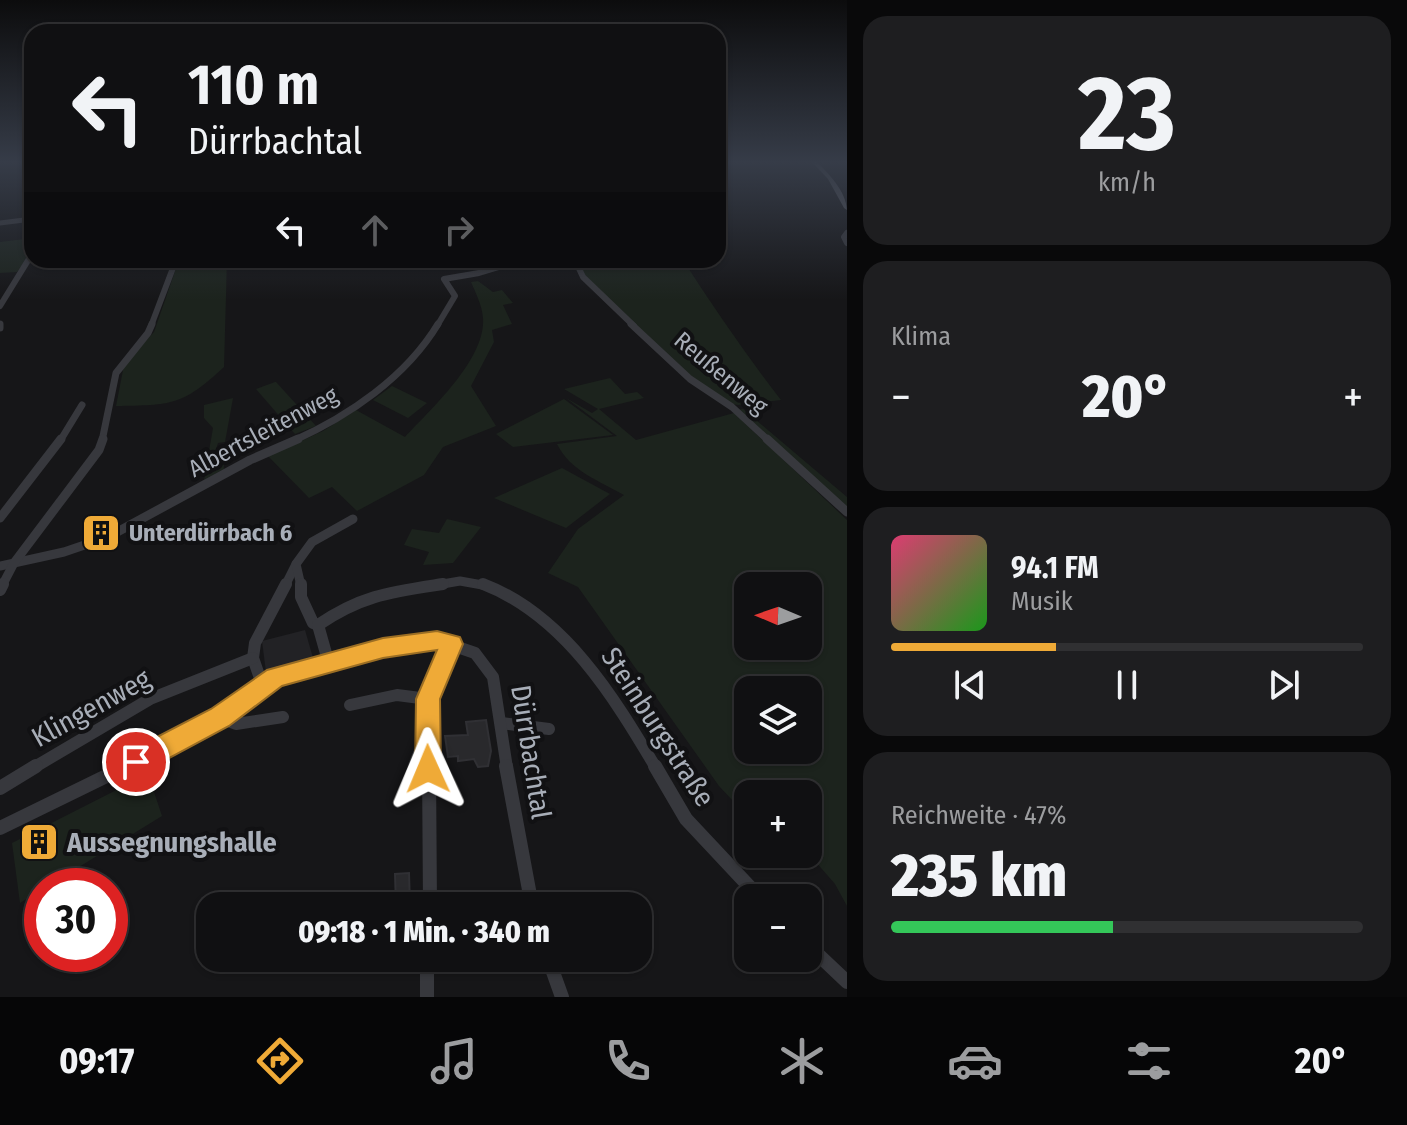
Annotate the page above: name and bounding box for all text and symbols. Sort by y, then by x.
text: 110 m [188,52,319,119]
text: 23 [1078,52,1176,177]
icon: left [56,56,160,160]
text: Dürrbachtal [188,120,362,164]
text: km/h [1098,167,1156,198]
icon: left [269,208,313,252]
icon: ahead [353,208,397,252]
icon: right [437,208,481,252]
text: Klima [891,321,951,352]
street label: Reußenweg [669,326,774,421]
text: 20° [1082,361,1172,433]
text: − [891,371,911,424]
text: + [1343,371,1363,424]
street label: Albertsleitenweg [184,381,343,483]
building icon: Unterdürrbach 6 [80,512,122,554]
place label: Unterdürrbach 6 [129,519,292,547]
text: 94.1 FM [1011,550,1099,586]
north arrow [734,572,822,660]
map controls [734,572,822,972]
text: Musik [1011,586,1073,617]
street label: Steinburgstraße [594,641,722,813]
street label: Klingenweg [26,661,157,754]
icon: previous [948,663,992,707]
icon: pause [1105,663,1149,707]
icon: next [1262,663,1306,707]
button: layers [734,676,822,764]
street label: Dürrbachtal [504,683,558,821]
position arrow [386,727,470,811]
pin [102,728,170,796]
icon: arrive [114,740,158,784]
button: + [734,780,822,868]
text: Reichweite · 47% [891,800,1066,831]
building icon: Aussegnungshalle [18,821,60,863]
place label: Aussegnungshalle [66,826,277,859]
text: 235 km [891,840,1067,912]
speed limit sign: 30 [24,868,128,972]
button: − [734,884,822,972]
text: 09:18 · 1 Min. · 340 m [298,914,550,950]
icon: directions [252,1033,308,1089]
icon: music [426,1033,482,1089]
icon: phone [600,1033,656,1089]
icon: climate [774,1033,830,1089]
icon: car [947,1033,1003,1089]
icon: filters [1121,1033,1177,1089]
text: 09:17 [59,1039,134,1083]
text: 20° [1295,1039,1348,1083]

